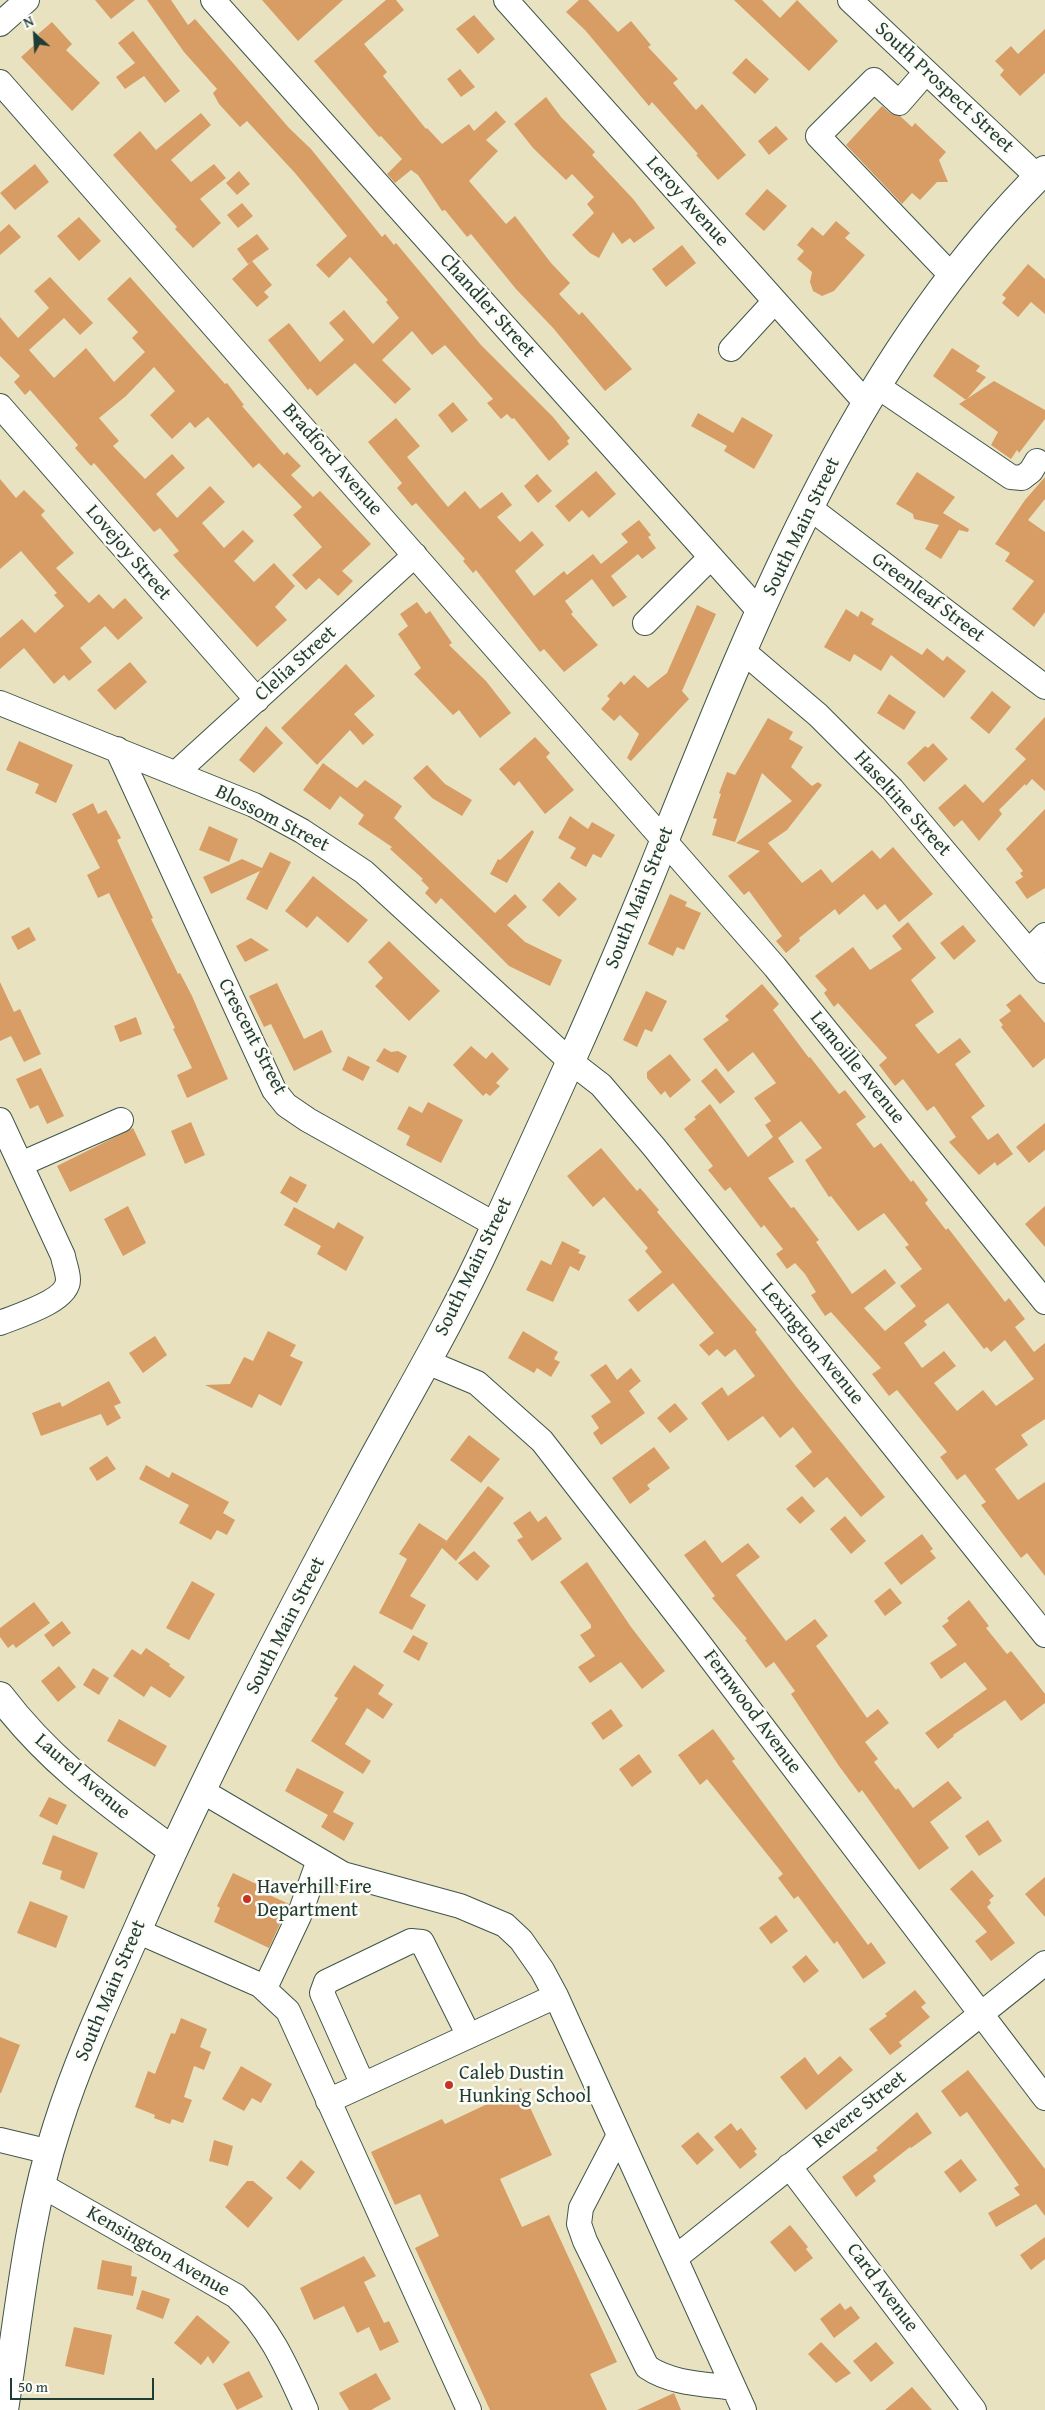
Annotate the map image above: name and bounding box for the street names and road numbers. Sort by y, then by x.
street label: South Prospect Street [869,17,1019,159]
street label: Leroy Avenue [640,152,734,252]
street label: Chandler Street [434,249,540,363]
street label: Bradford Avenue [277,399,387,521]
street label: South Main Street [758,454,846,600]
street label: Lovejoy Street [80,500,176,606]
street label: Greenleaf Street [867,548,989,648]
street label: Clelia Street [250,621,342,707]
street label: Haseltine Street [848,746,956,862]
street label: Blossom Street [211,780,333,858]
street label: South Main Street [601,823,679,973]
street label: Crescent Street [212,975,292,1099]
street label: Lamoille Avenue [804,1007,910,1129]
street label: South Main Street [430,1194,518,1340]
street label: Lexington Avenue [755,1278,869,1410]
street label: South Main Street [241,1553,331,1699]
street label: Fernwood Avenue [698,1645,806,1779]
street label: Laurel Avenue [29,1729,135,1825]
street label: South Main Street [70,1917,152,2065]
street label: Revere Street [808,2066,912,2154]
street label: Kensington Avenue [82,2201,234,2303]
street label: Card Avenue [841,2239,923,2337]

